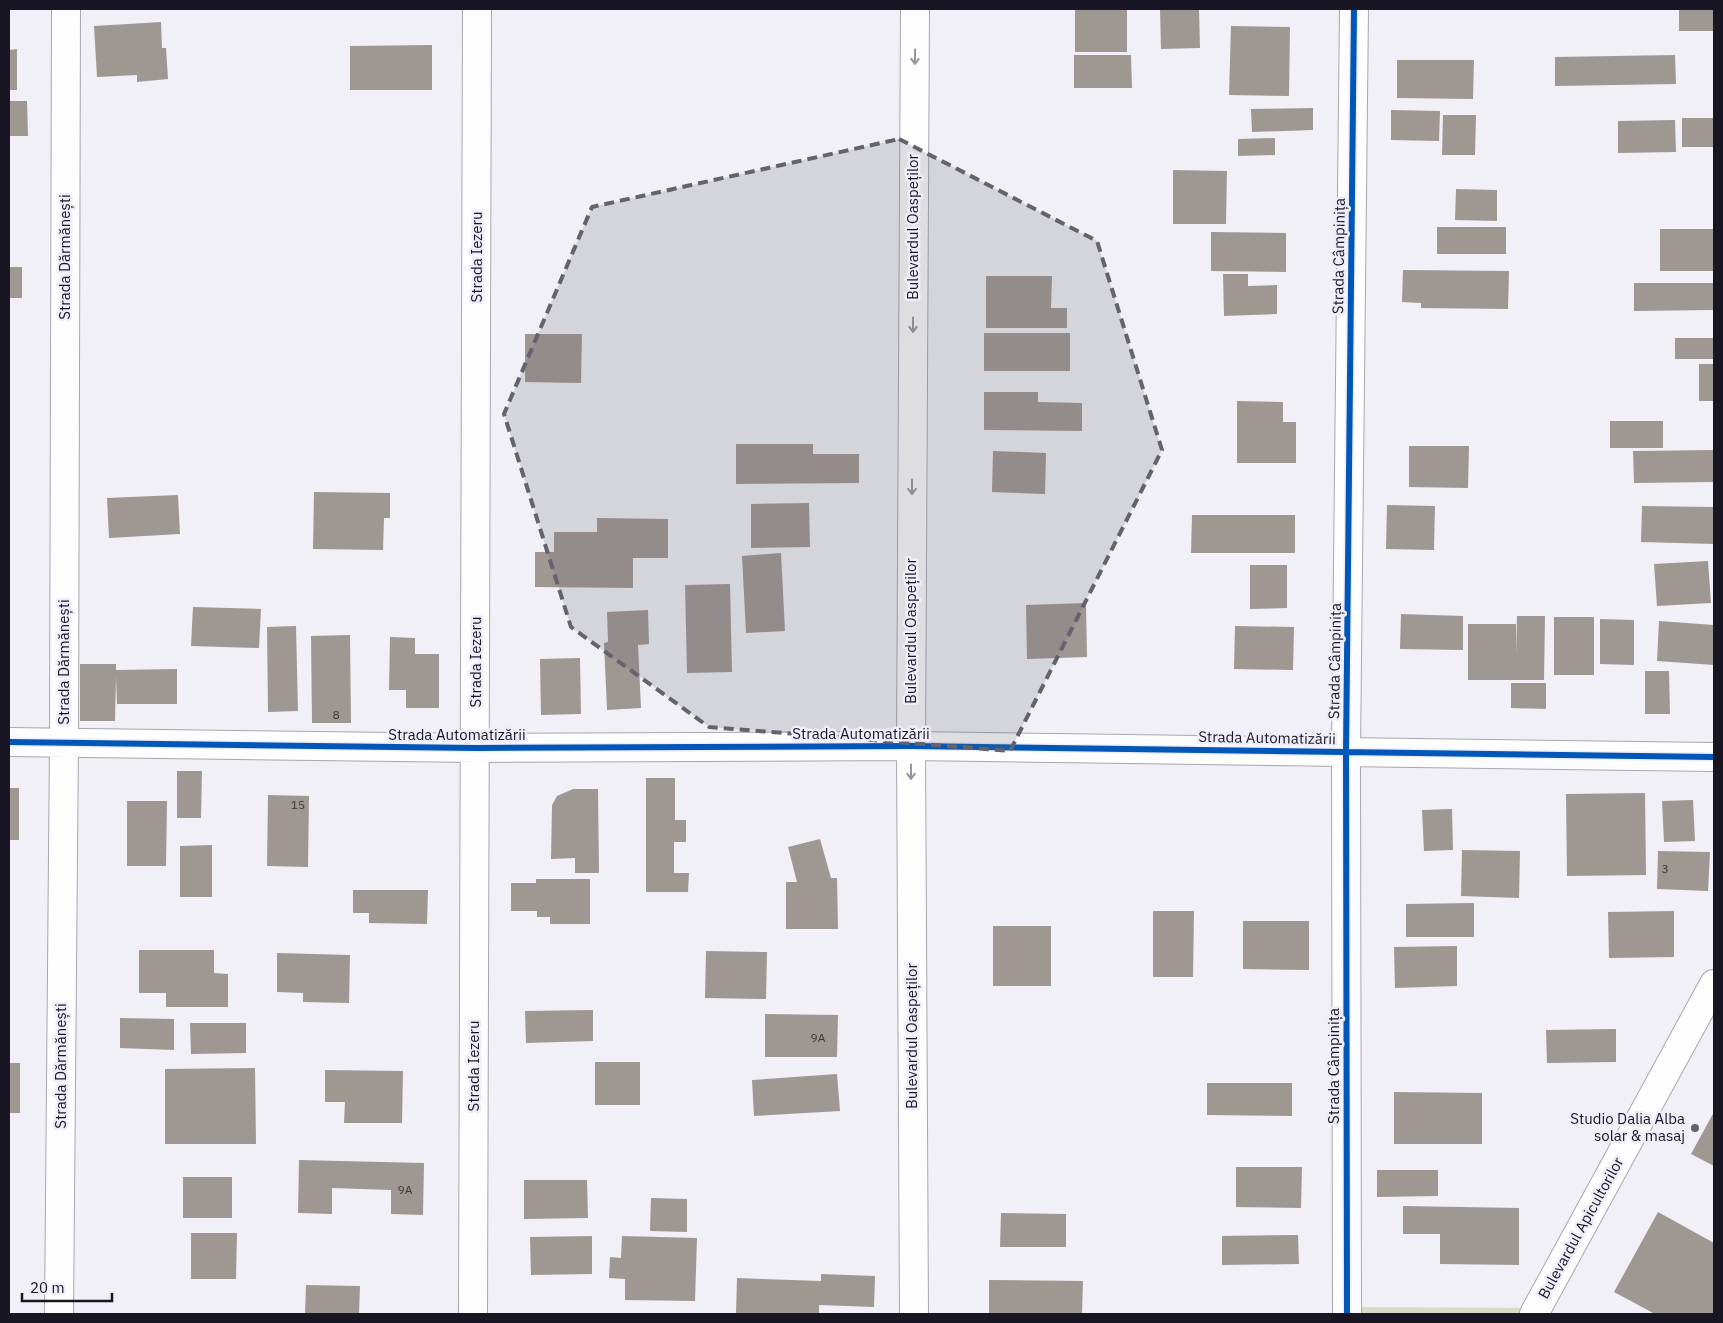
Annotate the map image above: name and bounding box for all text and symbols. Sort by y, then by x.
one-way arrow [910,49,920,65]
street label: Bulevardul Oaspeților [903,154,922,300]
street label: Strada Dărmănești [55,194,74,320]
street label: Strada Câmpinița [1328,198,1349,314]
street label: Strada Iezeru [467,212,486,302]
one-way arrow [908,316,918,333]
one-way arrow [907,479,917,495]
street label: Bulevardul Oaspeților [901,558,920,704]
street label: Strada Dărmănești [54,599,73,725]
street label: Strada Câmpinița [1324,603,1345,719]
street label: Strada Iezeru [466,617,485,707]
house number: 8 [332,707,340,722]
street label: Strada Automatizării [792,724,930,743]
street label: Strada Automatizării [388,725,526,744]
street label: Strada Automatizării [1198,727,1336,748]
one-way arrow [906,764,916,780]
house number: 15 [291,797,305,812]
house number: 3 [1661,861,1669,876]
street label: Bulevardul Oaspeților [902,963,921,1109]
street label: Strada Dărmănești [51,1003,70,1129]
street label: Strada Câmpinița [1324,1008,1343,1124]
street label: Strada Iezeru [464,1021,483,1111]
house number: 9A [811,1030,826,1045]
place label: Studio Dalia Alba solar & masaj [1570,1109,1685,1145]
marker: Studio Dalia Alba solar & masaj [1689,1122,1701,1134]
street label: Bulevardul Apicultorilor [1534,1153,1628,1302]
house number: 9A [398,1182,413,1197]
scale bar [22,1270,112,1302]
text: 20 m [30,1278,65,1297]

